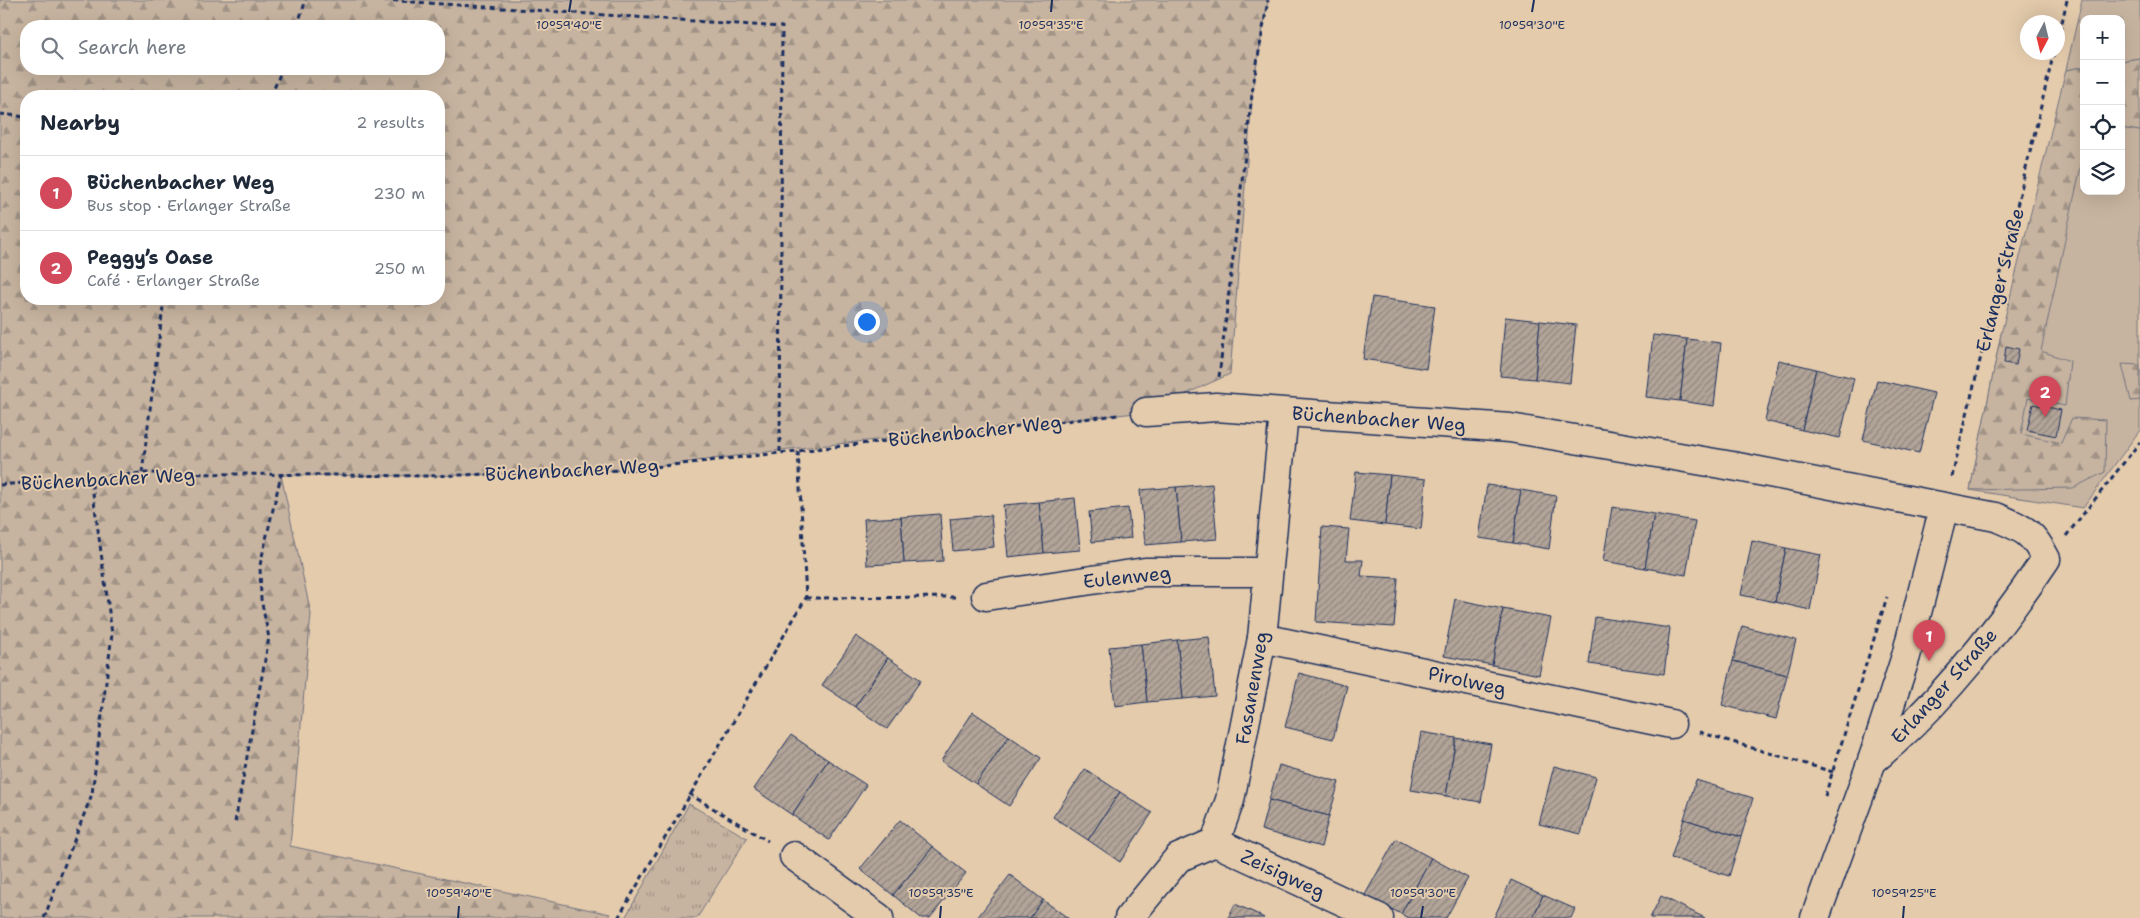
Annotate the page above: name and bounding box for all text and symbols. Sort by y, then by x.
north arrow [2020,15,2065,60]
map controls [2080,15,2125,195]
button: + [2080,15,2125,60]
text: 10°59'40"E [536,17,602,33]
text: 10°59'35"E [1019,17,1083,33]
text: 10°59'30"E [1499,17,1565,33]
search box [20,20,445,75]
icon: search [38,34,66,62]
text: Search here [78,35,187,60]
button: − [2080,60,2125,105]
button: locate [2080,105,2125,150]
text: Nearby [40,109,120,137]
text: 2 results [356,112,425,133]
button: layers [2080,150,2125,195]
text: Büchenbacher Weg [87,170,274,195]
text: 1 [52,183,60,204]
text: 230 m [373,183,425,204]
text: Bus stop · Erlanger Straße [87,195,291,216]
street label: Erlanger Straße [1970,206,2030,354]
text: Peggy’s Oase [87,245,213,270]
text: 2 [50,258,62,279]
text: 250 m [374,258,425,279]
text: Café · Erlanger Straße [87,270,260,291]
your location [854,309,880,335]
pin: 2 [2029,376,2061,417]
street label: Büchenbacher Weg [1291,400,1467,438]
street label: Büchenbacher Weg [887,409,1063,453]
street label: Büchenbacher Weg [484,453,660,487]
street label: Büchenbacher Weg [20,462,196,496]
street label: Eulenweg [1082,560,1172,594]
pin: 1 [1913,620,1945,661]
street label: Erlanger Straße [1885,623,2003,749]
street label: Fasanenweg [1230,629,1274,747]
street label: Pirolweg [1426,661,1508,701]
street label: Zeisigweg [1237,844,1329,904]
text: 10°59'40"E [426,885,492,901]
text: 10°59'35"E [909,885,973,901]
text: 10°59'30"E [1390,885,1456,901]
text: 10°59'25"E [1872,885,1936,901]

